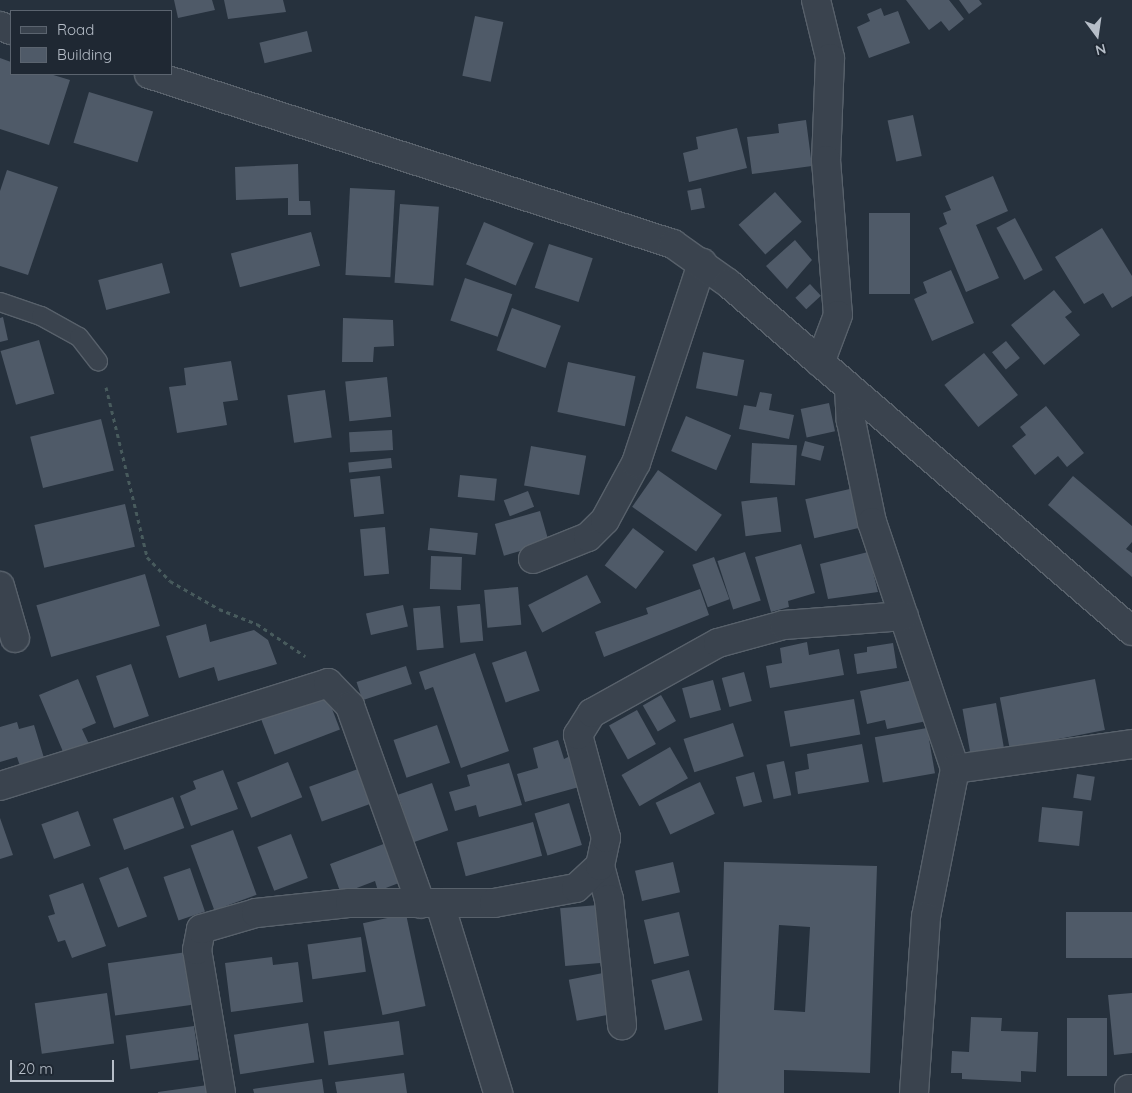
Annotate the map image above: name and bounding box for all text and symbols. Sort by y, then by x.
legend [10,10,172,75]
north arrow [1072,10,1122,60]
text: Road [57,20,94,39]
text: N [1093,40,1108,60]
text: Building [57,45,112,64]
scale bar [12,1050,116,1082]
text: 20 m [18,1059,53,1078]

